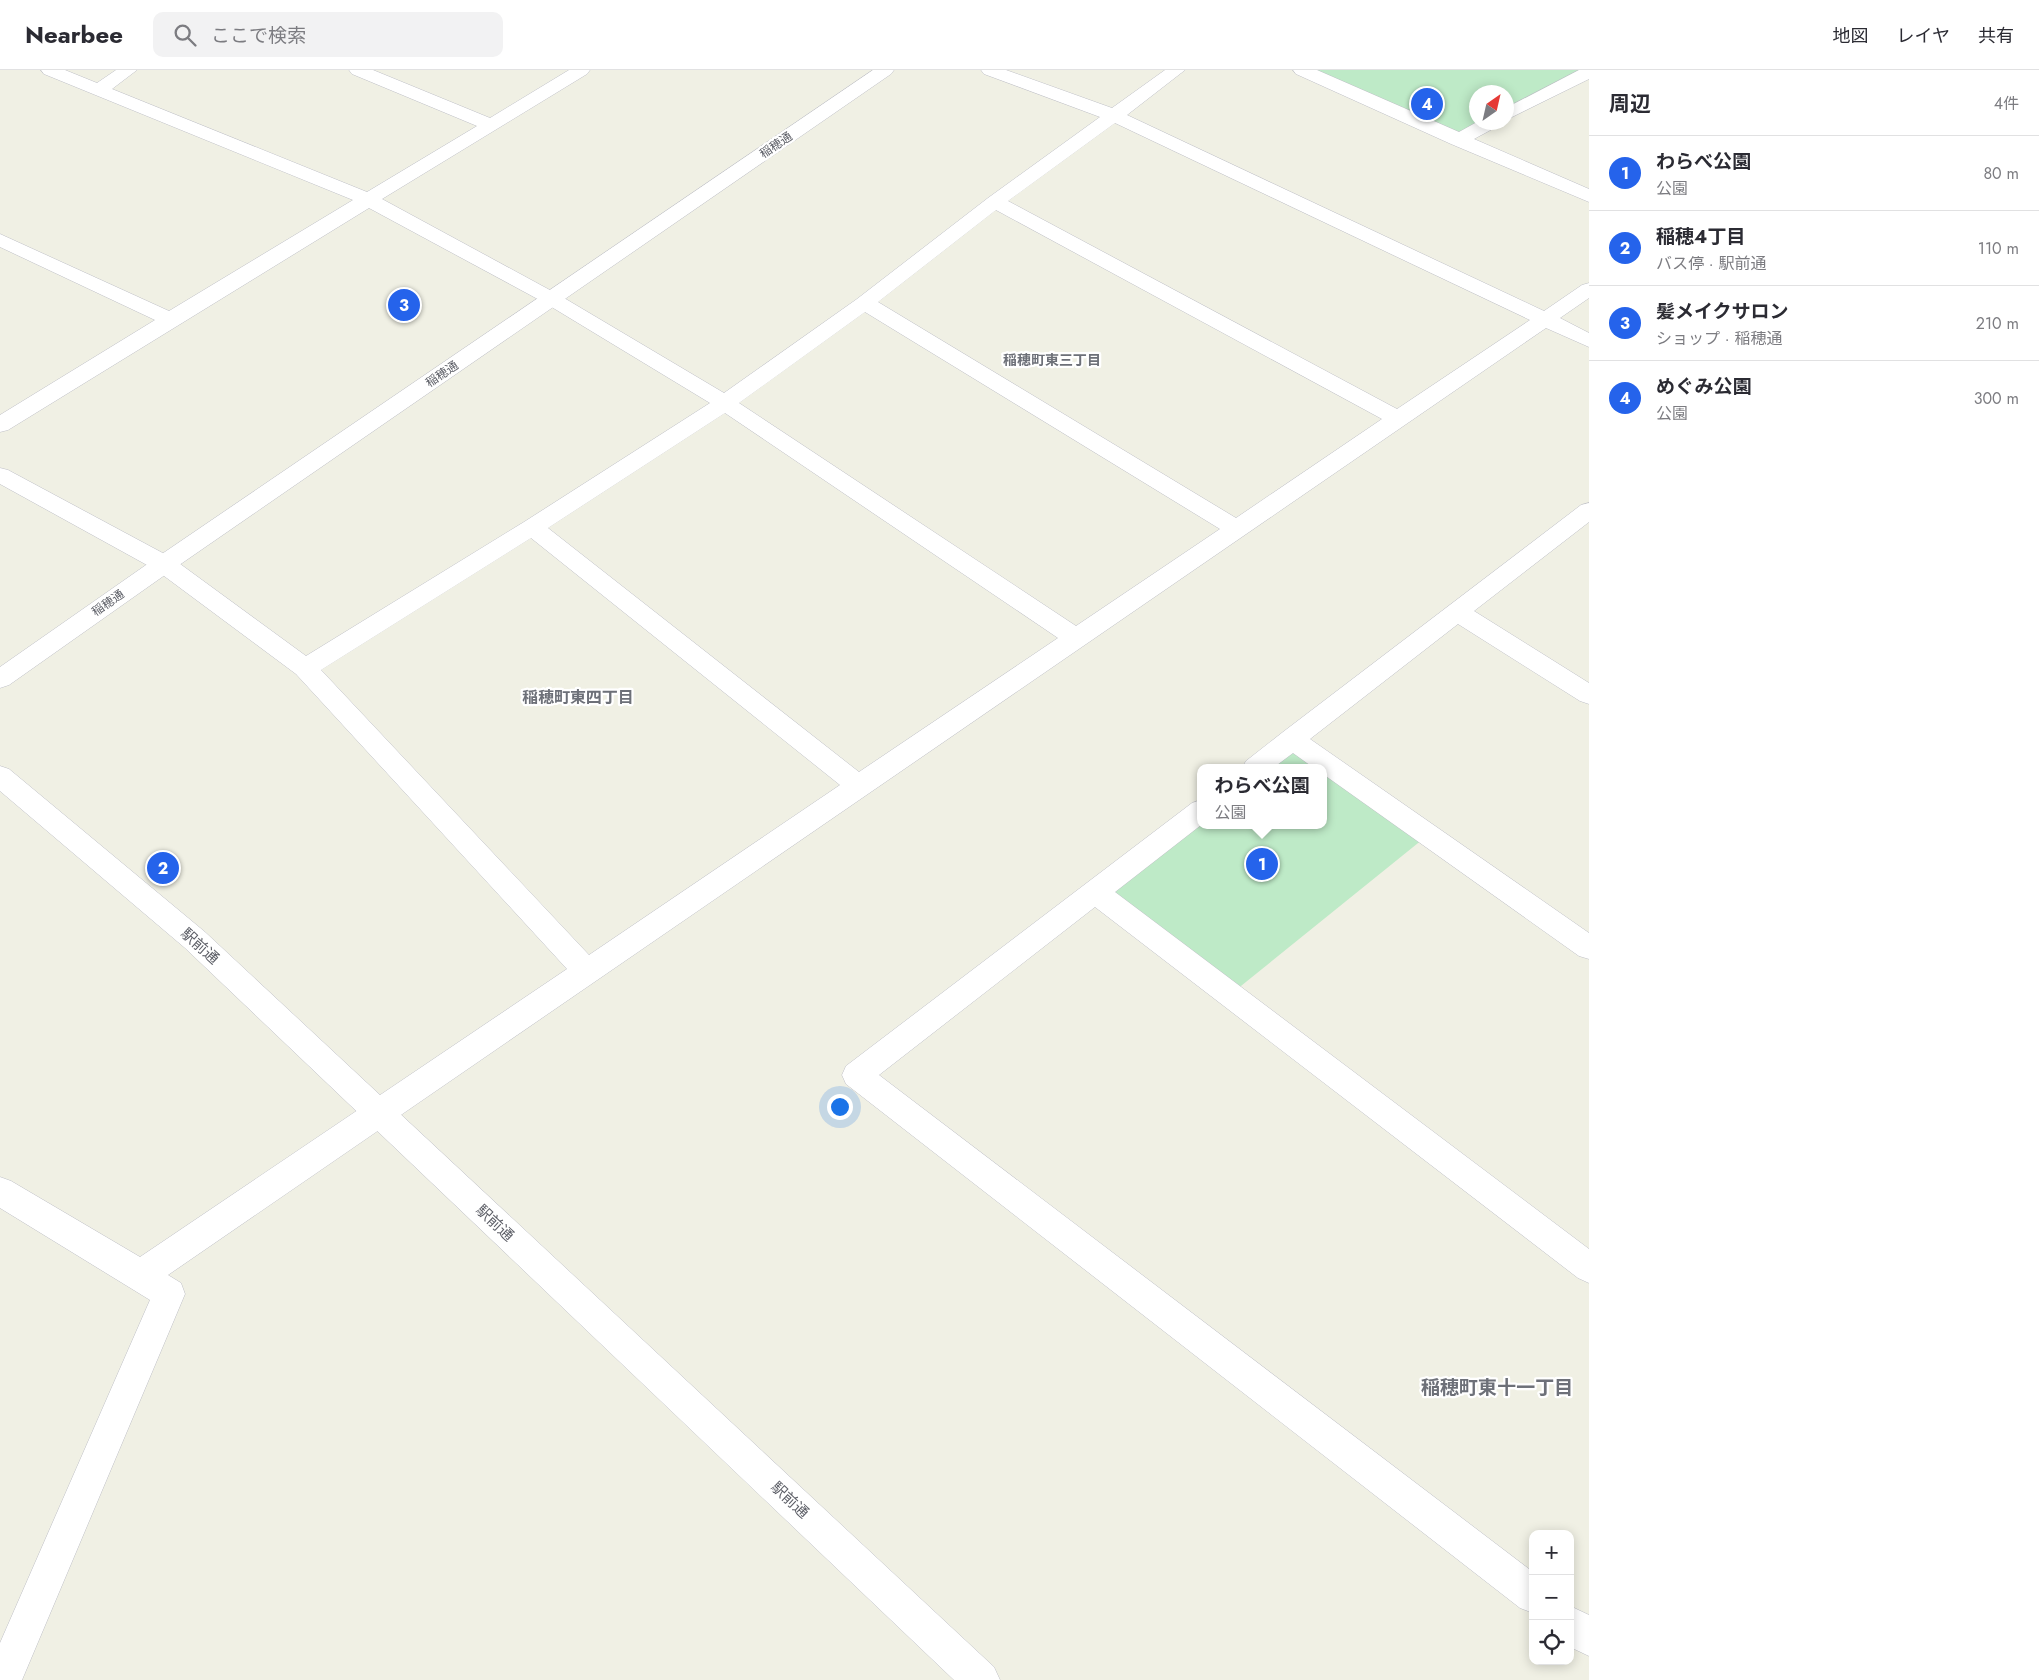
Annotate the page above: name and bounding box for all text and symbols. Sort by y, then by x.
search box [153,12,503,57]
text: Nearbee [25,17,123,52]
icon: search [171,21,199,49]
text: ここで検索 [211,22,306,49]
text: 地図 [1833,23,1869,49]
text: レイヤ [1897,23,1950,49]
text: 共有 [1978,23,2014,49]
pin: 4 [1411,85,1443,123]
north arrow [1469,85,1514,130]
text: 周辺 [1609,89,1651,119]
text: 4件 [1994,92,2019,115]
street label: 稲穂通 [756,127,796,163]
text: わらべ公園 [1656,148,1751,175]
text: 1 [1621,162,1629,185]
text: 80 m [1983,162,2019,185]
text: 公園 [1656,177,1688,200]
text: 稲穂4丁目 [1656,223,1745,250]
text: 2 [1620,237,1630,260]
text: 110 m [1978,237,2019,260]
text: バス停 · 駅前通 [1656,252,1766,275]
pin: 3 [388,286,420,324]
text: 髪メイクサロン [1656,298,1789,325]
text: 3 [1620,312,1630,335]
text: 210 m [1976,312,2019,335]
text: ショップ · 稲穂通 [1656,327,1782,350]
district label: 稲穂町東三丁目 [1003,350,1101,370]
street label: 稲穂通 [422,356,462,392]
text: めぐみ公園 [1656,373,1752,400]
text: 4 [1619,387,1631,410]
text: 300 m [1974,387,2019,410]
text: 公園 [1656,402,1688,425]
street label: 稲穂通 [88,585,128,621]
district label: 稲穂町東四丁目 [522,686,634,709]
popup [1197,764,1327,829]
text: わらべ公園 [1214,772,1310,799]
text: 公園 [1214,801,1247,824]
pin: 1 [1246,845,1278,883]
pin: 2 [147,849,179,887]
street label: 駅前通 [176,923,224,969]
your location [827,1094,853,1120]
street label: 駅前通 [471,1200,519,1246]
district label: 稲穂町東十一丁目 [1421,1374,1573,1401]
street label: 駅前通 [766,1477,814,1523]
map controls [1529,1530,1574,1665]
button: + [1529,1530,1574,1575]
button: − [1529,1575,1574,1620]
button: locate [1529,1620,1574,1665]

